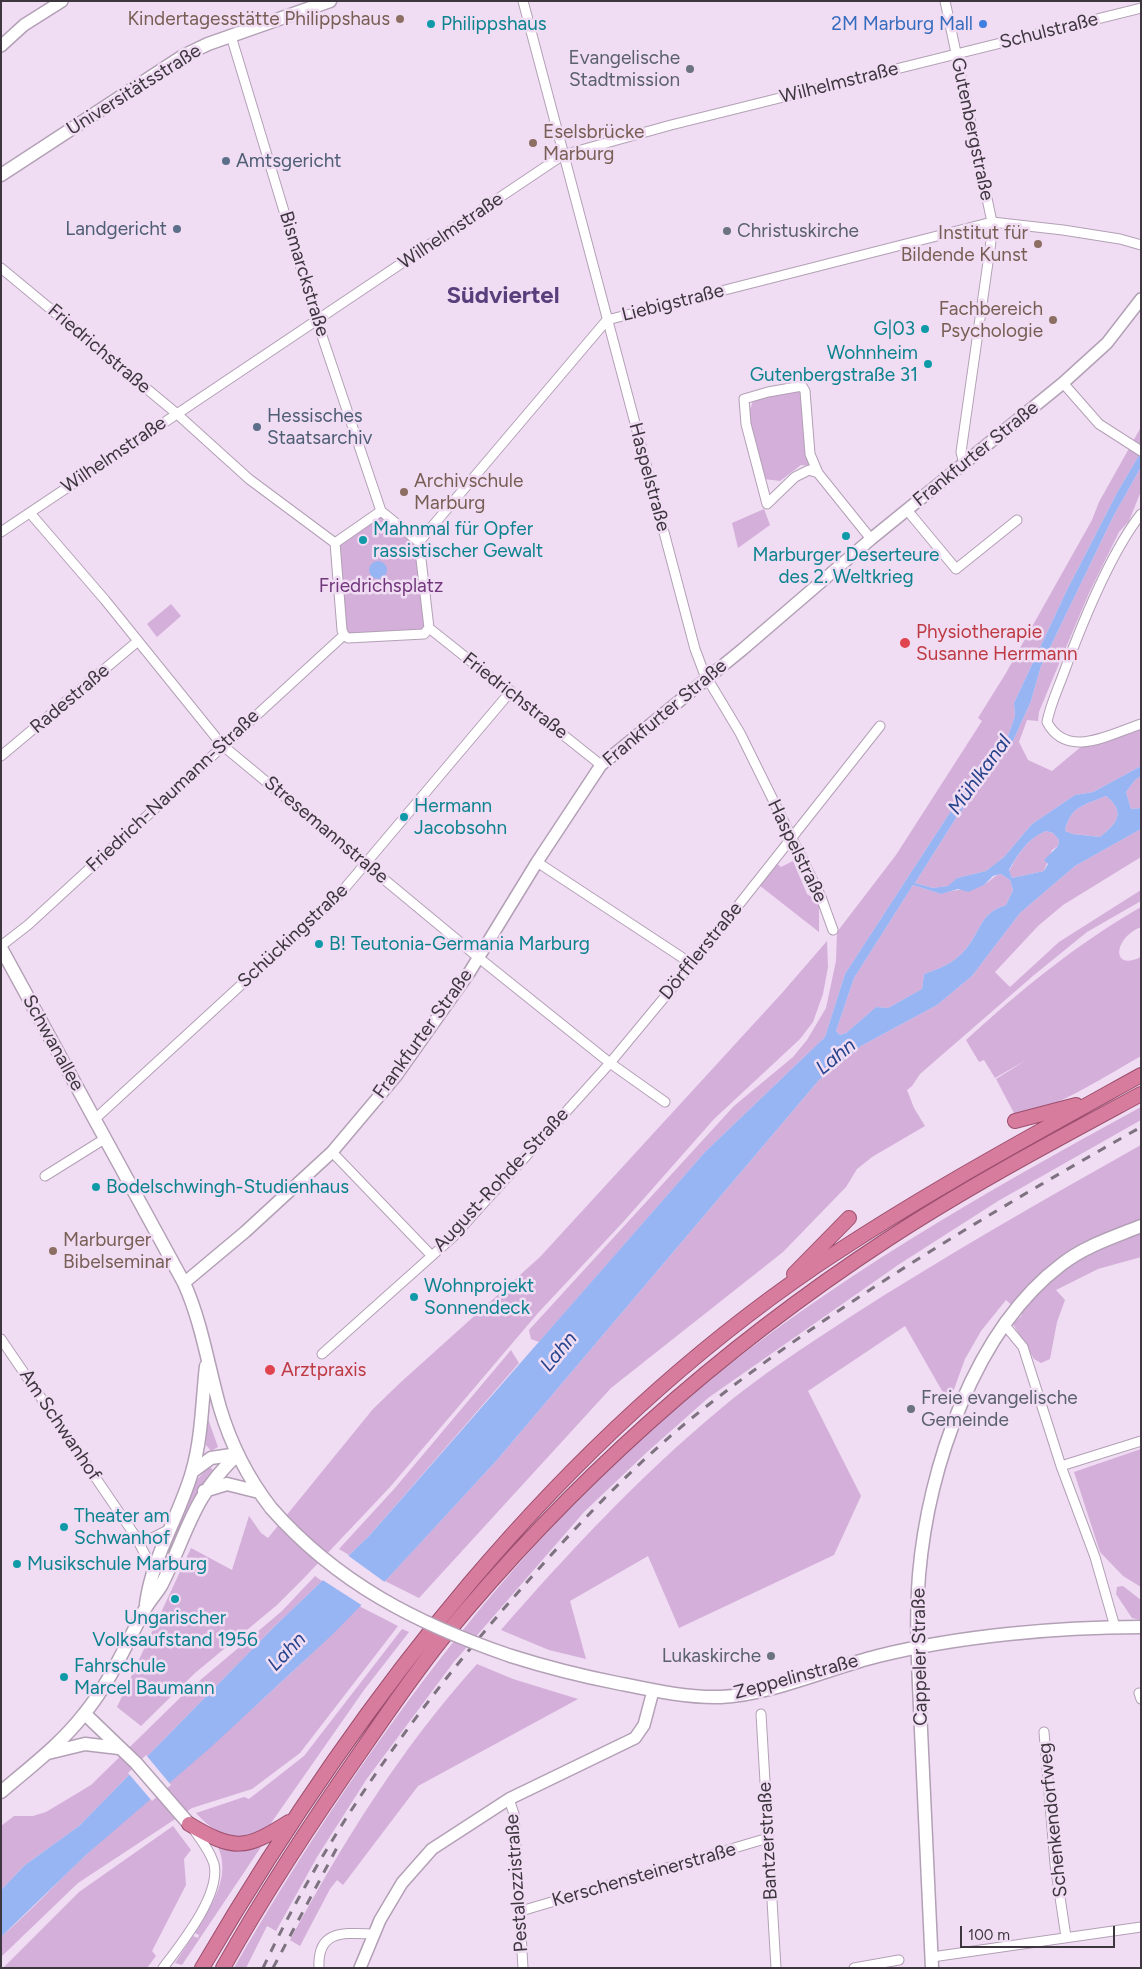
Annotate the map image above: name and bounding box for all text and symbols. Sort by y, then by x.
place label: Kindertagesstätte Philippshaus [128,8,390,30]
street label: Schulstraße [997,8,1101,54]
marker: Kindertagesstätte Philippshaus [394,13,406,25]
place label: Philippshaus [441,13,547,35]
place label: 2M Marburg Mall [831,13,973,35]
marker: Philippshaus [425,18,437,30]
marker: 2M Marburg Mall [977,18,989,30]
street label: Universitätsstraße [63,39,205,141]
place label: Evangelische Stadtmission [569,47,680,91]
street label: Gutenbergstraße [946,55,998,203]
street label: Wilhelmstraße [777,57,901,109]
marker: Evangelische Stadtmission [684,63,696,75]
place label: Eselsbrücke Marburg [543,121,644,165]
marker: Eselsbrücke Marburg [527,137,539,149]
place label: Amtsgericht [236,150,341,172]
marker: Amtsgericht [220,155,232,167]
street label: Wilhelmstraße [394,188,508,274]
street label: Bismarckstraße [274,209,334,339]
place label: Landgericht [65,218,167,240]
place label: Christuskirche [737,220,859,242]
place label: Institut für Bildende Kunst [901,222,1028,266]
marker: Landgericht [171,223,183,235]
marker: Christuskirche [721,225,733,237]
marker: Institut für Bildende Kunst [1032,238,1044,250]
street label: Liebigstraße [619,279,727,327]
district label: Südviertel [446,282,560,310]
place label: Fachbereich Psychologie [939,298,1043,342]
street label: Friedrichstraße [43,299,155,399]
marker: Fachbereich Psychologie [1047,314,1059,326]
place label: G|03 [873,318,915,340]
marker: G|03 [919,323,931,335]
place label: Wohnheim Gutenbergstraße 31 [750,342,918,386]
marker: Wohnheim Gutenbergstraße 31 [922,358,934,370]
street label: Frankfurter Straße [909,396,1043,512]
place label: Hessisches Staatsarchiv [267,405,372,449]
street label: Wilhelmstraße [57,412,171,498]
street label: Haspelstraße [624,420,674,534]
marker: Hessisches Staatsarchiv [251,421,263,433]
place label: Archivschule Marburg [414,470,523,514]
marker: Archivschule Marburg [398,486,410,498]
place label: Mahnmal für Opfer rassistischer Gewalt [373,518,543,562]
marker: Marburger Deserteure des 2. Weltkrieg [840,530,852,542]
marker: Mahnmal für Opfer rassistischer Gewalt [357,534,369,546]
place label: Marburger Deserteure des 2. Weltkrieg [753,544,939,588]
park label: Friedrichsplatz [319,575,443,597]
place label: Physiotherapie Susanne Herrmann [916,621,1078,665]
marker: Physiotherapie Susanne Herrmann [898,636,912,650]
street label: Friedrichstraße [458,648,572,744]
street label: Frankfurter Straße [598,655,732,771]
street label: Radestraße [26,659,114,739]
street label: Friedrich-Naumann-Straße [82,705,264,877]
water label: Mühlkanal [943,731,1017,819]
street label: Stresemannstraße [259,771,393,889]
place label: Hermann Jacobsohn [414,795,507,839]
street label: Haspelstraße [762,796,832,906]
marker: Hermann Jacobsohn [398,811,410,823]
street label: Schückingstraße [233,879,353,993]
street label: Dörfflerstraße [655,898,747,1004]
place label: B! Teutonia-Germania Marburg [329,933,590,955]
marker: B! Teutonia-Germania Marburg [313,938,325,950]
street label: Frankfurter Straße [368,965,478,1103]
street label: Schwanallee [17,991,89,1095]
water label: Lahn [811,1034,861,1080]
street label: August-Rohde-Straße [428,1103,574,1257]
place label: Bodelschwingh-Studienhaus [106,1176,349,1198]
marker: Bodelschwingh-Studienhaus [90,1181,102,1193]
place label: Marburger Bibelseminar [63,1229,171,1273]
marker: Marburger Bibelseminar [47,1245,59,1257]
place label: Wohnprojekt Sonnendeck [424,1275,534,1319]
marker: Wohnprojekt Sonnendeck [408,1291,420,1303]
water label: Lahn [536,1327,582,1377]
place label: Arztpraxis [281,1359,366,1381]
marker: Arztpraxis [263,1363,277,1377]
street label: Am Schwanhof [14,1365,106,1485]
place label: Freie evangelische Gemeinde [921,1387,1078,1431]
marker: Freie evangelische Gemeinde [905,1403,917,1415]
place label: Theater am Schwanhof [74,1505,170,1549]
marker: Theater am Schwanhof [58,1521,70,1533]
place label: Musikschule Marburg [27,1553,207,1575]
marker: Musikschule Marburg [11,1558,23,1570]
street label: Cappeler Straße [907,1588,933,1726]
marker: Ungarischer Volksaufstand 1956 [169,1593,181,1605]
place label: Ungarischer Volksaufstand 1956 [92,1607,258,1651]
water label: Lahn [263,1628,311,1676]
place label: Lukaskirche [662,1645,761,1667]
street label: Zeppelinstraße [731,1649,861,1705]
marker: Lukaskirche [765,1650,777,1662]
place label: Fahrschule Marcel Baumann [74,1655,215,1699]
marker: Fahrschule Marcel Baumann [58,1671,70,1683]
street label: Schenkendorfweg [1034,1742,1072,1898]
street label: Bantzerstraße [754,1781,782,1901]
street label: Pestalozzistraße [501,1813,533,1953]
street label: Kerschensteinerstraße [549,1838,739,1912]
scale bar [962,1916,1117,1948]
text: 100 m [968,1926,1010,1944]

